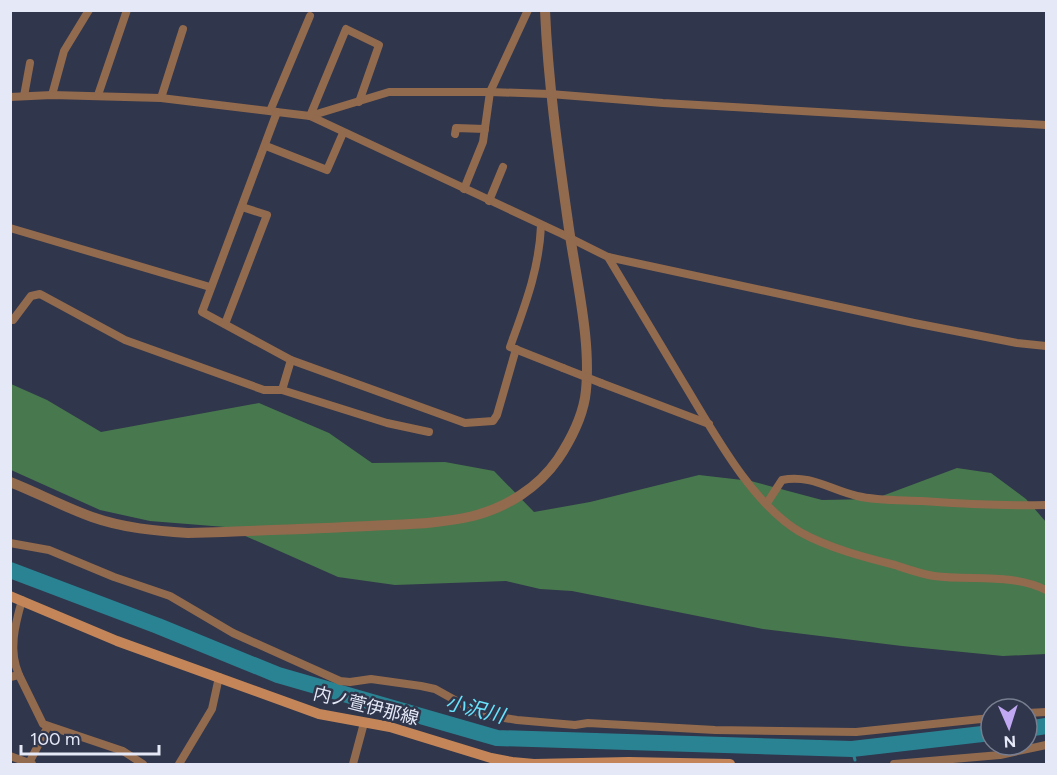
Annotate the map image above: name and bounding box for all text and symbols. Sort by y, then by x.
street label: 内ノ萱伊那線 [311,682,421,730]
water label: 小沢川 [443,690,509,728]
north arrow [979,697,1039,757]
scale bar [21,718,159,756]
text: 100 m [30,728,80,750]
text: N [1003,732,1016,751]

